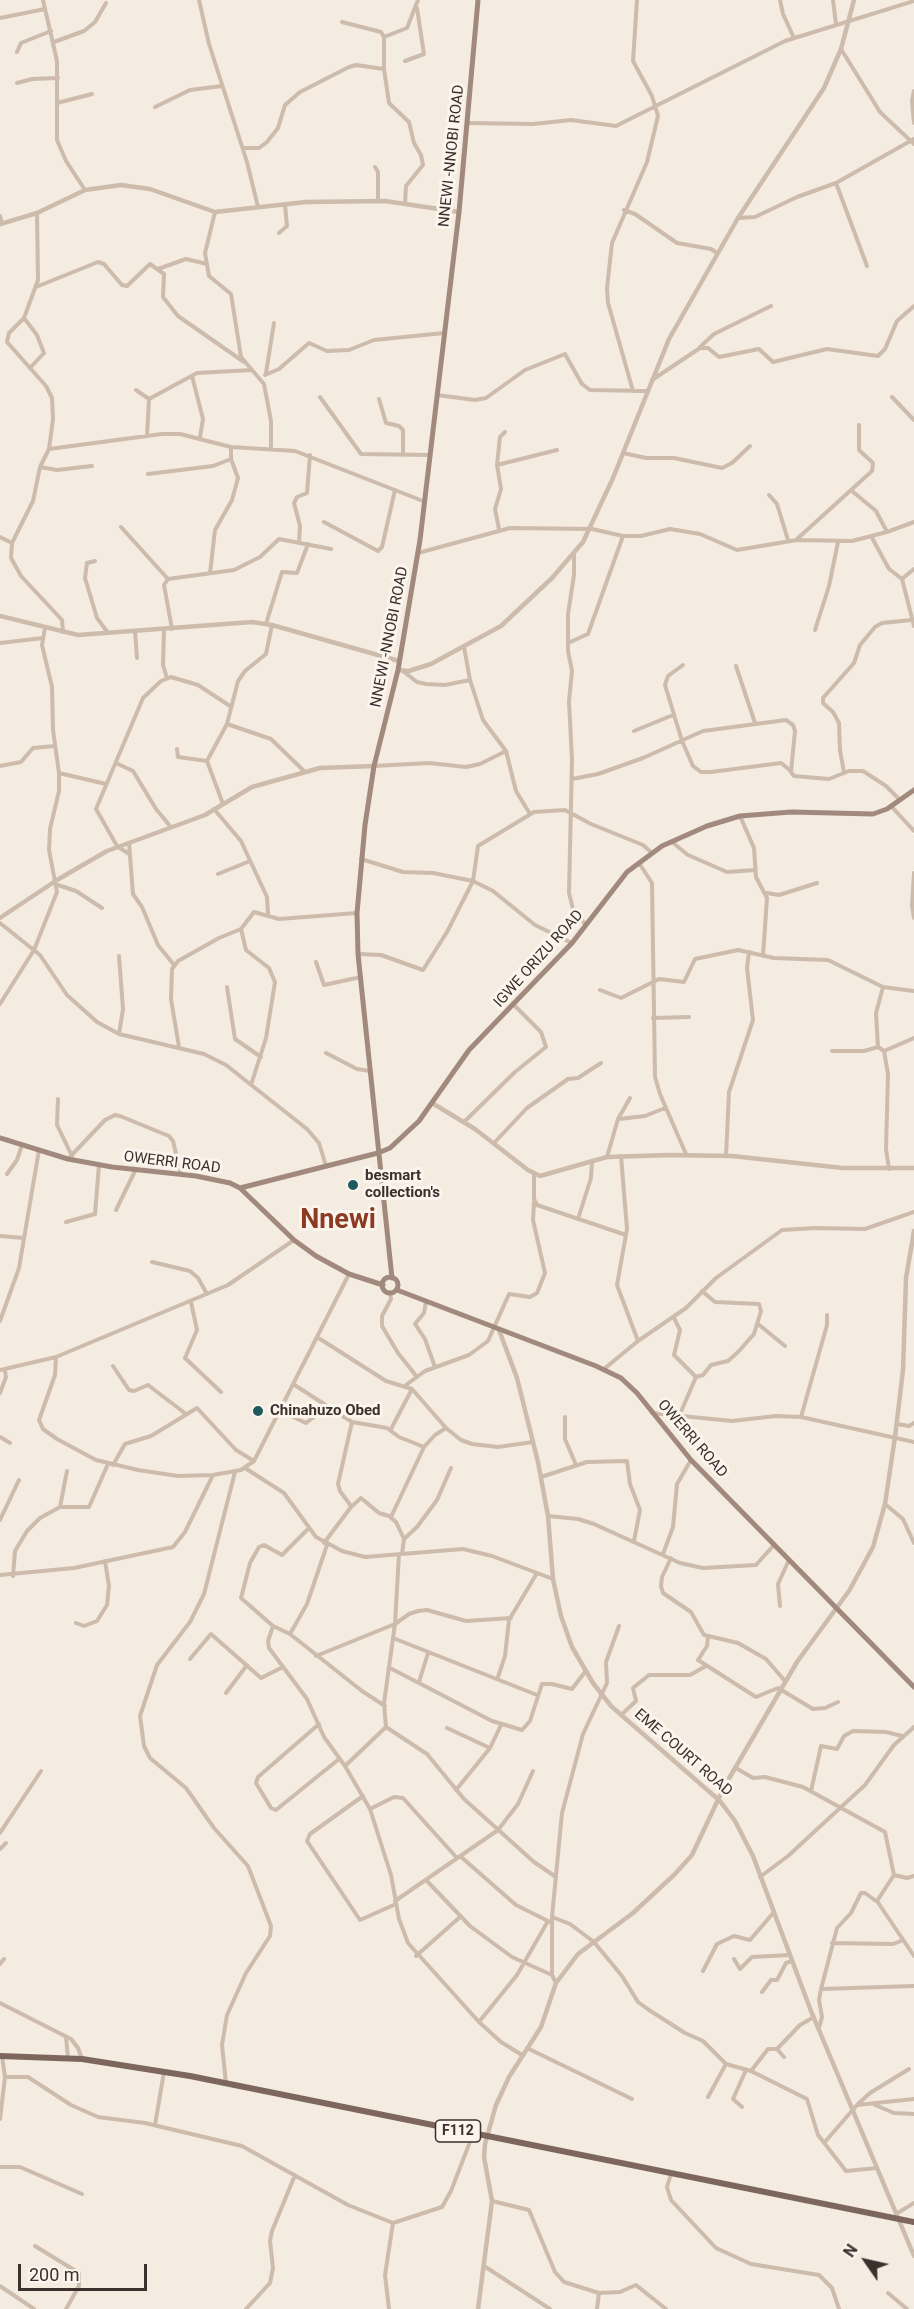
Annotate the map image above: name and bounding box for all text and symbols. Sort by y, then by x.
street label: NNEWI -NNOBI ROAD [436,84,468,228]
street label: NNEWI -NNOBI ROAD [368,565,412,709]
street label: IGWE ORIZU ROAD [491,907,587,1011]
street label: OWERRI ROAD [123,1148,221,1178]
place label: besmart collection's [365,1167,440,1202]
marker: besmart collection's [346,1178,360,1192]
district label: Nnewi [300,1205,376,1237]
street label: OWERRI ROAD [653,1396,731,1482]
place label: Chinahuzo Obed [270,1402,380,1420]
marker: Chinahuzo Obed [251,1404,265,1418]
street label: EME COURT ROAD [630,1706,736,1800]
road number: F112 [436,2120,480,2142]
north arrow [836,2231,896,2291]
text: N [840,2241,862,2261]
scale bar [21,2252,150,2290]
text: 200 m [29,2264,80,2285]

